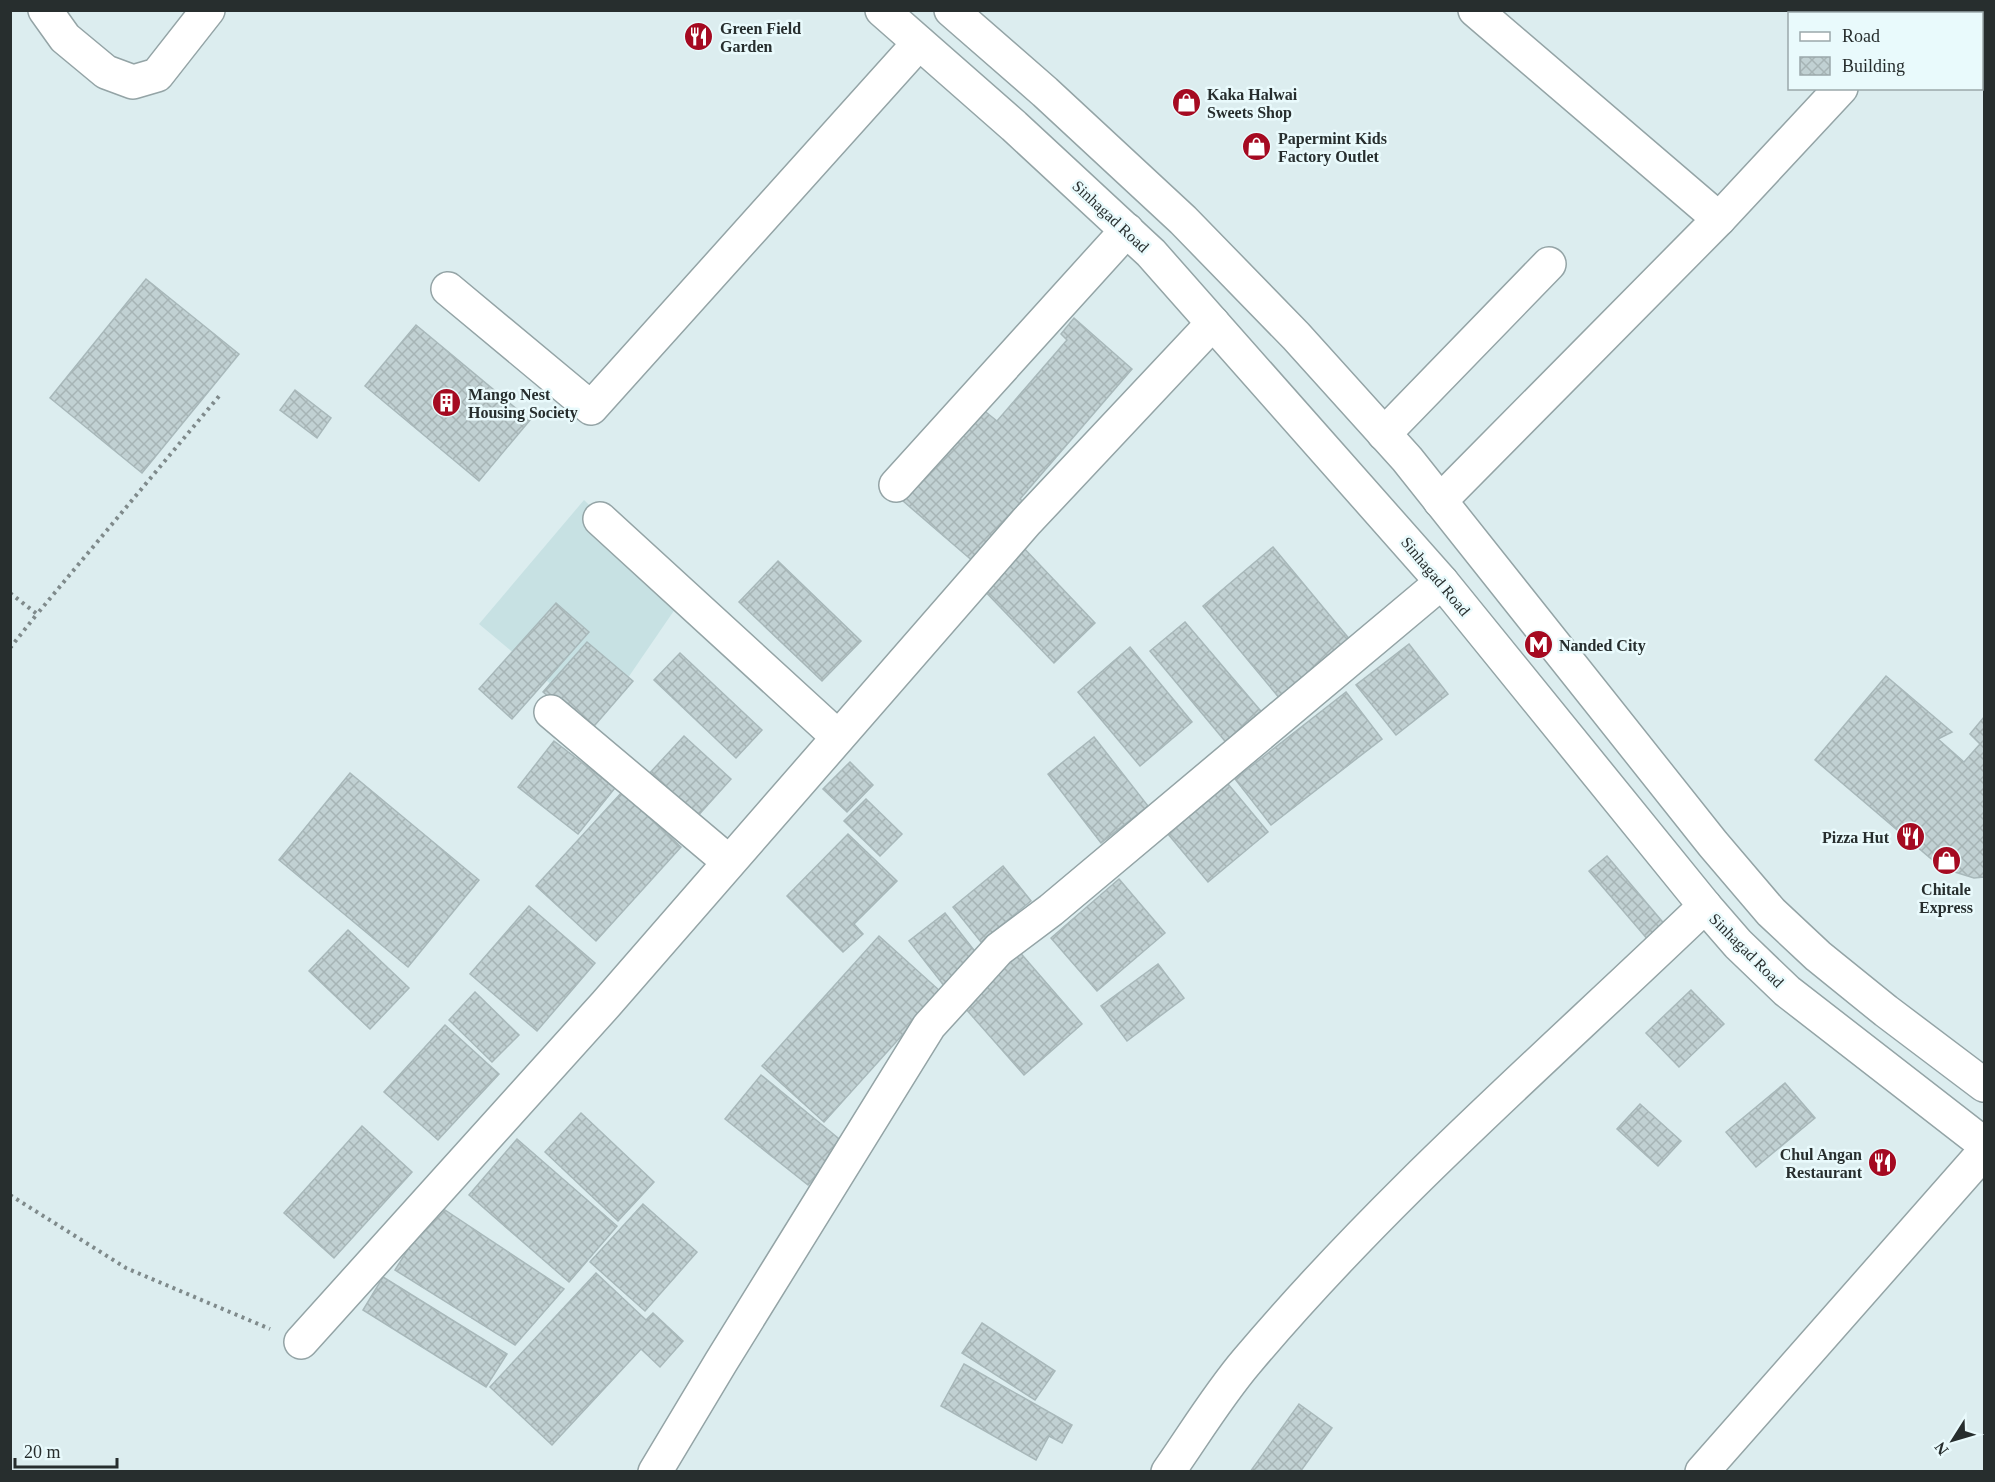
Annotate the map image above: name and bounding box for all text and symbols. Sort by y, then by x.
legend [1788,12,1983,90]
place label: Green Field Garden [720,20,801,55]
restaurant icon: Green Field Garden [683,21,715,53]
text: Road [1842,26,1880,46]
text: Building [1842,56,1905,76]
place label: Kaka Halwai Sweets Shop [1207,86,1298,122]
shop icon: Kaka Halwai Sweets Shop [1170,87,1202,119]
place label: Papermint Kids Factory Outlet [1278,130,1387,166]
shop icon: Papermint Kids Factory Outlet [1241,131,1273,163]
street label: Sinhagad Road [1069,177,1152,257]
place label: Mango Nest Housing Society [468,386,578,422]
building icon: Mango Nest Housing Society [431,387,463,419]
street label: Sinhagad Road [1397,534,1473,620]
metro station icon: Nanded City [1522,629,1554,661]
place label: Nanded City [1559,637,1646,655]
restaurant icon: Pizza Hut [1894,821,1926,853]
place label: Pizza Hut [1822,829,1890,846]
shop icon: Chitale Express [1930,845,1962,877]
place label: Chitale Express [1919,881,1973,917]
street label: Sinhagad Road [1706,910,1787,991]
place label: Chul Angan Restaurant [1780,1146,1863,1181]
restaurant icon: Chul Angan Restaurant [1867,1147,1899,1179]
north arrow [1923,1410,1983,1470]
scale bar [15,1431,117,1469]
text: N [1931,1439,1952,1458]
text: 20 m [24,1442,61,1462]

